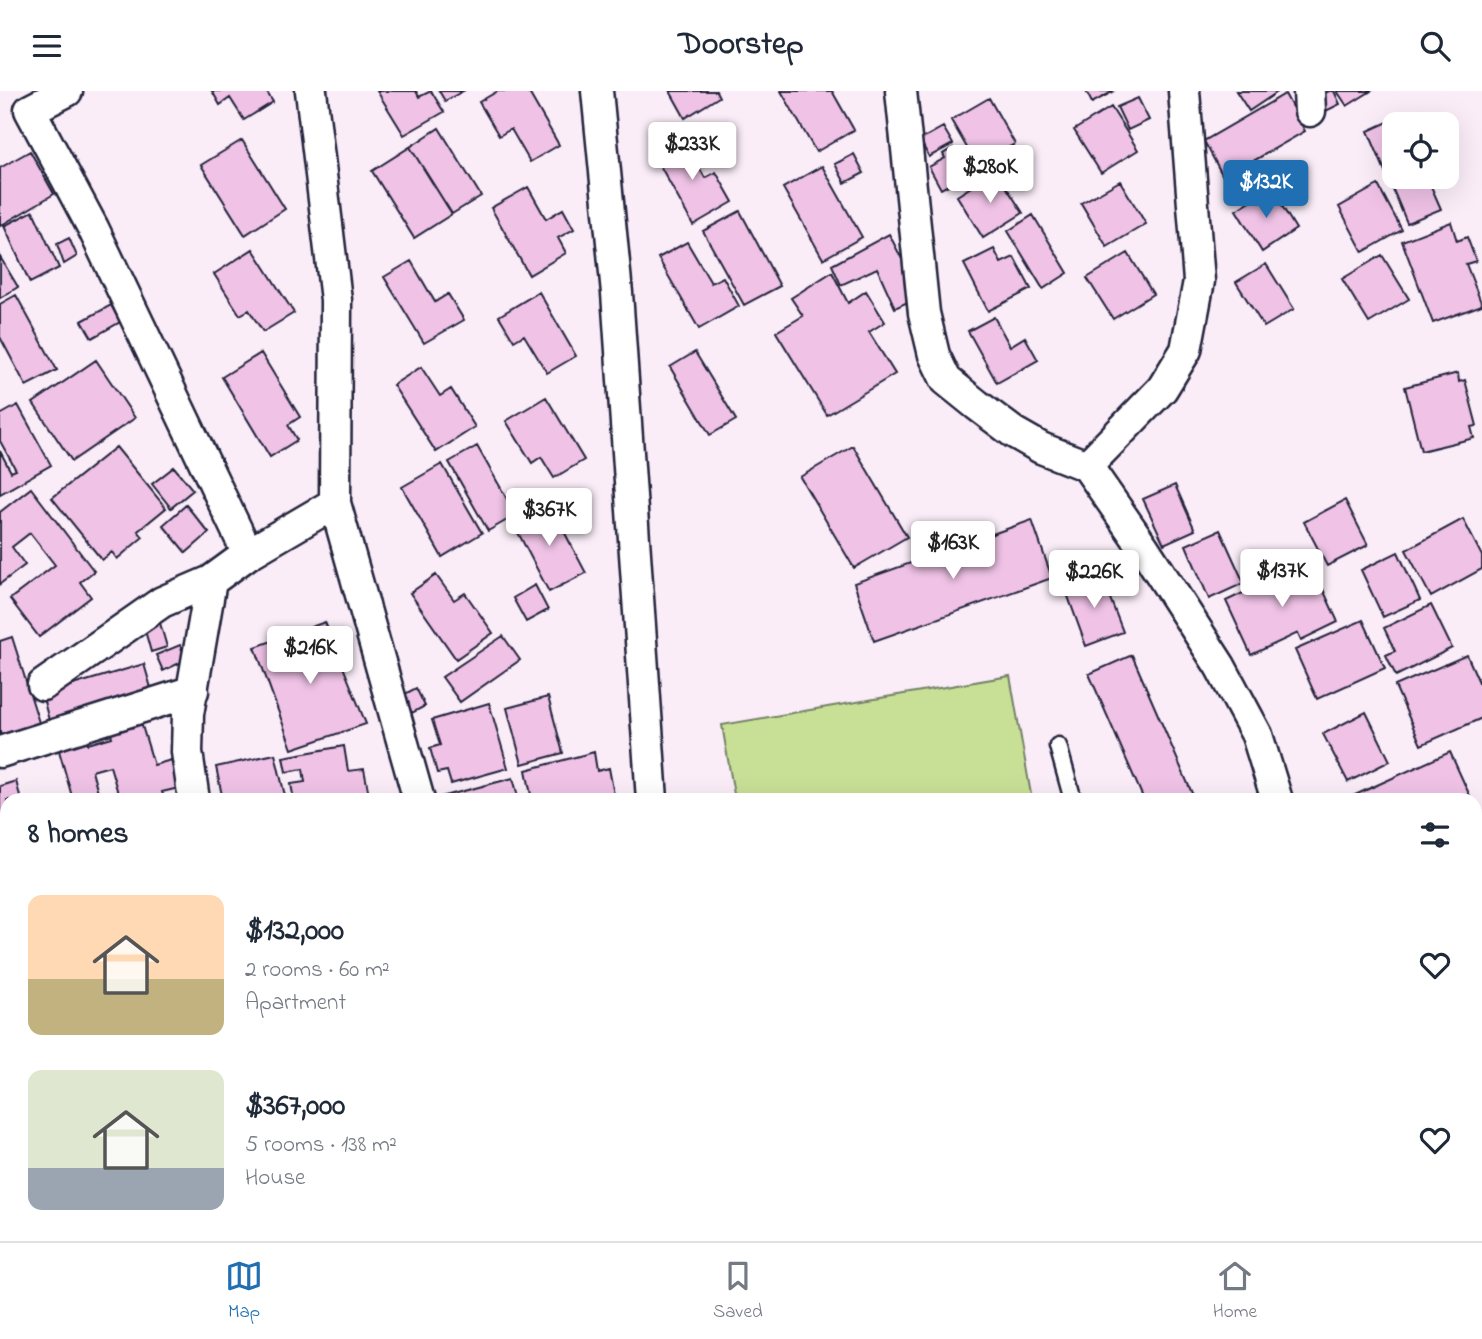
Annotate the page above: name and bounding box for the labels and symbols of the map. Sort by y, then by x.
pin: $233K [643,123,741,182]
pin: $280K [941,145,1039,205]
pin: $132K [1217,160,1315,220]
pin: $367K [500,489,598,548]
pin: $163K [904,521,1002,581]
pin: $137K [1233,549,1331,609]
pin: $226K [1045,551,1143,610]
pin: $216K [261,627,359,686]

